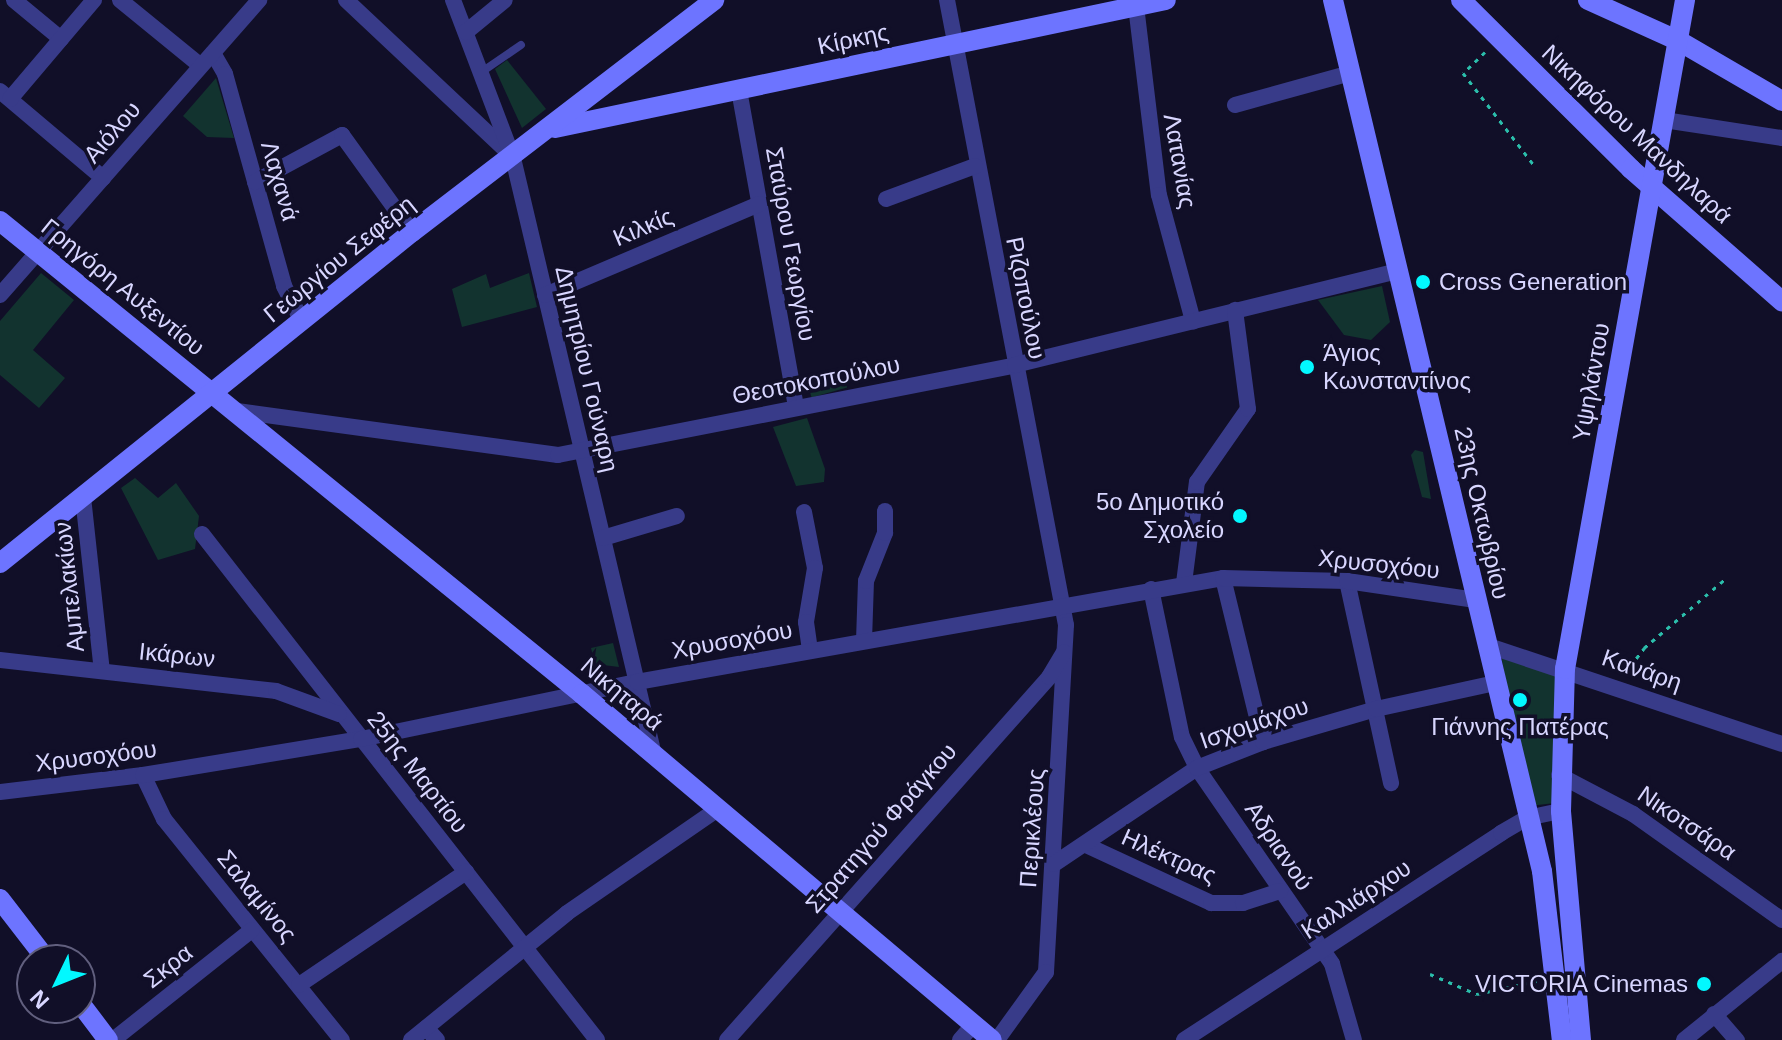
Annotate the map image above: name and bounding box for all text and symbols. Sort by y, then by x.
street label: Κίρκης [815,17,891,61]
street label: Νικηφόρου Μανδηλαρά [1536,38,1738,230]
street label: Αιόλου [77,95,147,169]
street label: Λατανίας [1158,111,1202,211]
street label: Λαχανά [255,138,305,224]
street label: Σταύρου Γεωργίου [760,145,822,343]
street label: Γεωργίου Σεφέρη [258,189,420,329]
street label: Κιλκίς [609,202,677,252]
street label: Γρηγόρη Αυξεντίου [35,212,211,362]
street label: Ριζοπούλου [1000,234,1052,362]
street label: Δημητρίου Γούναρη [549,263,625,475]
place label: Cross Generation [1439,268,1627,296]
marker: Cross Generation [1414,273,1432,291]
street label: Υψηλάντου [1566,321,1616,443]
place label: Άγιος Κωνσταντίνος [1323,339,1471,395]
street label: Θεοτοκοπούλου [730,350,902,410]
marker: Άγιος Κωνσταντίνος [1298,358,1316,376]
street label: 23ης Οκτωβρίου [1448,424,1516,602]
place label: 5ο Δημοτικό Σχολείο [1095,488,1224,544]
marker: 5ο Δημοτικό Σχολείο [1231,507,1249,525]
street label: Αμπελακίων [48,521,90,653]
street label: Χρυσοχόου [1317,543,1441,585]
street label: Χρυσοχόου [669,615,795,665]
street label: Ικάρων [137,637,217,673]
street label: Κανάρη [1598,643,1686,697]
street label: Νικηταρά [575,651,669,737]
street label: Ισχομάχου [1196,691,1312,755]
marker: Γιάννης Πατέρας [1511,691,1529,709]
street label: 25ης Μαρτίου [361,705,475,839]
place label: Γιάννης Πατέρας [1431,713,1609,741]
street label: Χρυσοχόου [34,734,158,778]
street label: Στρατηγού Φράγκου [799,737,963,919]
street label: Περικλέους [1013,767,1051,889]
street label: Νικοτσάρα [1632,780,1742,866]
street label: Αδριανού [1239,796,1319,896]
street label: Ηλέκτρας [1117,822,1221,890]
street label: Σαλαμίνος [211,844,303,948]
street label: Καλλιάρχου [1296,853,1416,945]
street label: Σκρα [138,938,198,994]
north arrow [16,944,96,1024]
place label: VICTORIA Cinemas [1474,970,1688,998]
marker: VICTORIA Cinemas [1695,975,1713,993]
text: N [25,985,54,1014]

